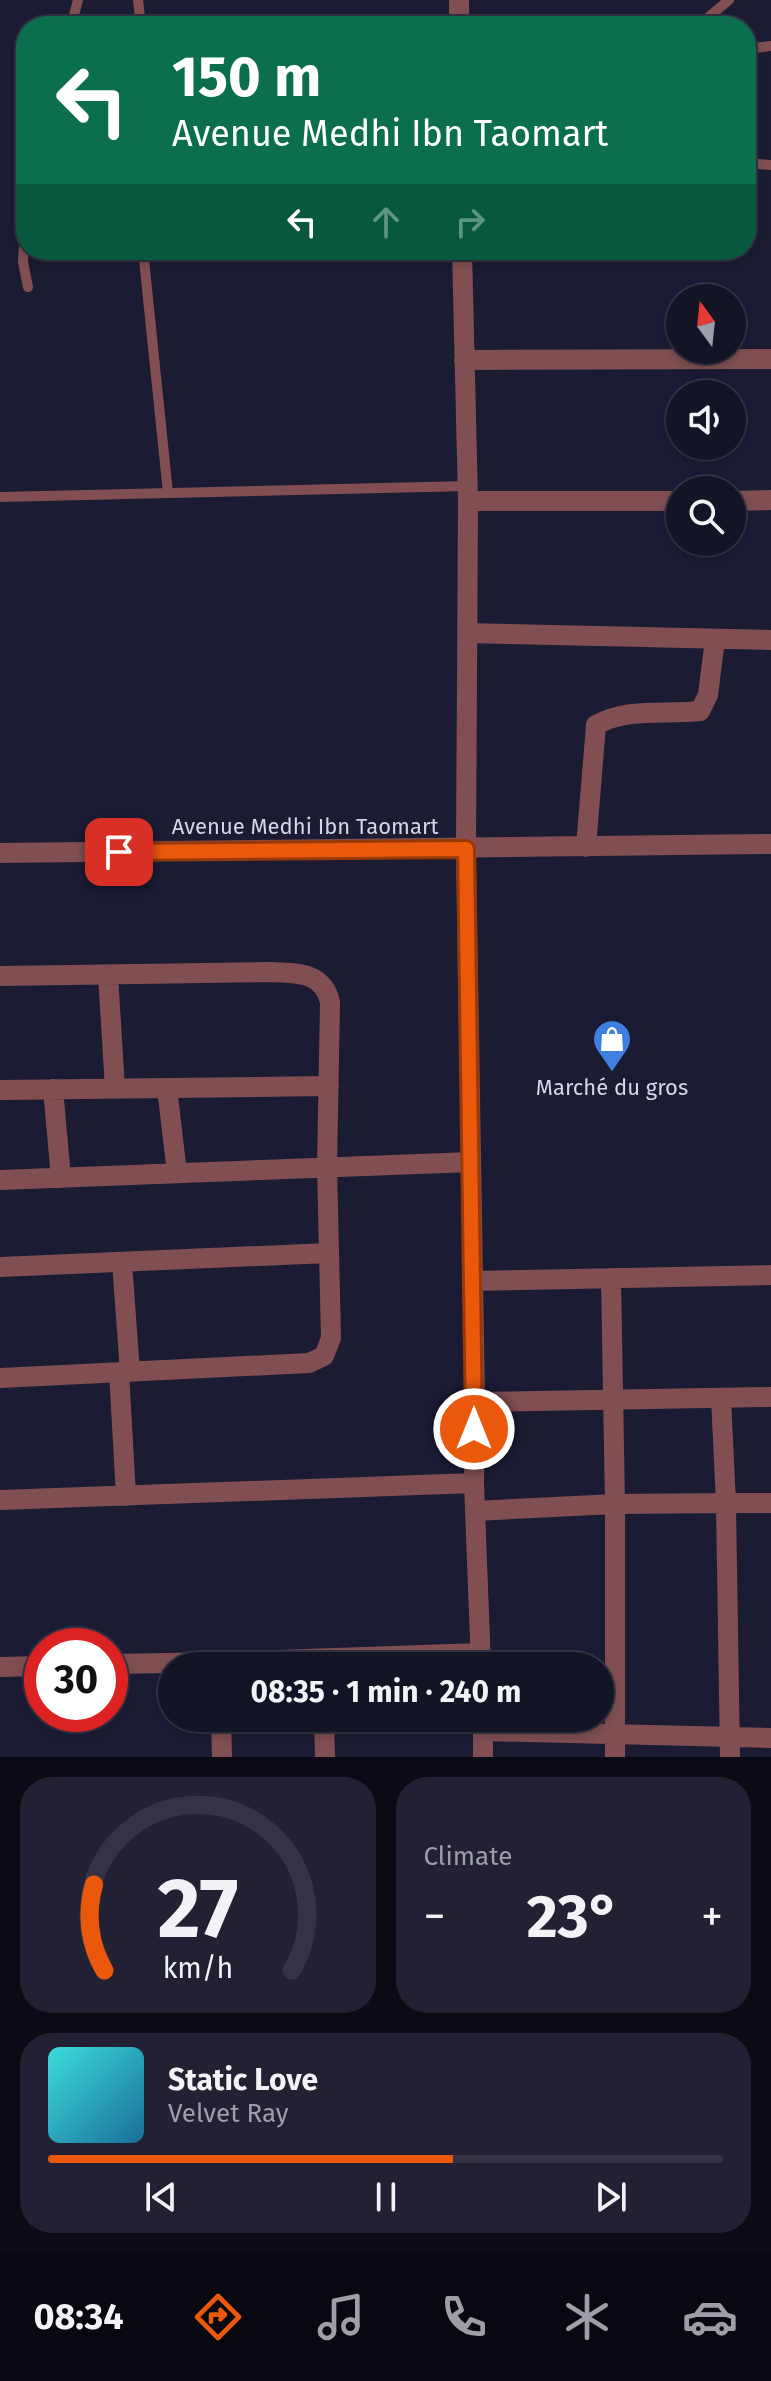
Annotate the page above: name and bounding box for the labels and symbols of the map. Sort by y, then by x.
north arrow [666,284,746,364]
street label: Avenue Medhi Ibn Taomart [172,813,438,840]
pin [85,818,153,886]
shop icon: Marché du gros [591,1018,633,1073]
place label: Marché du gros [536,1074,688,1101]
position arrow [432,1387,516,1471]
speed limit sign: 30 [24,1628,128,1732]

